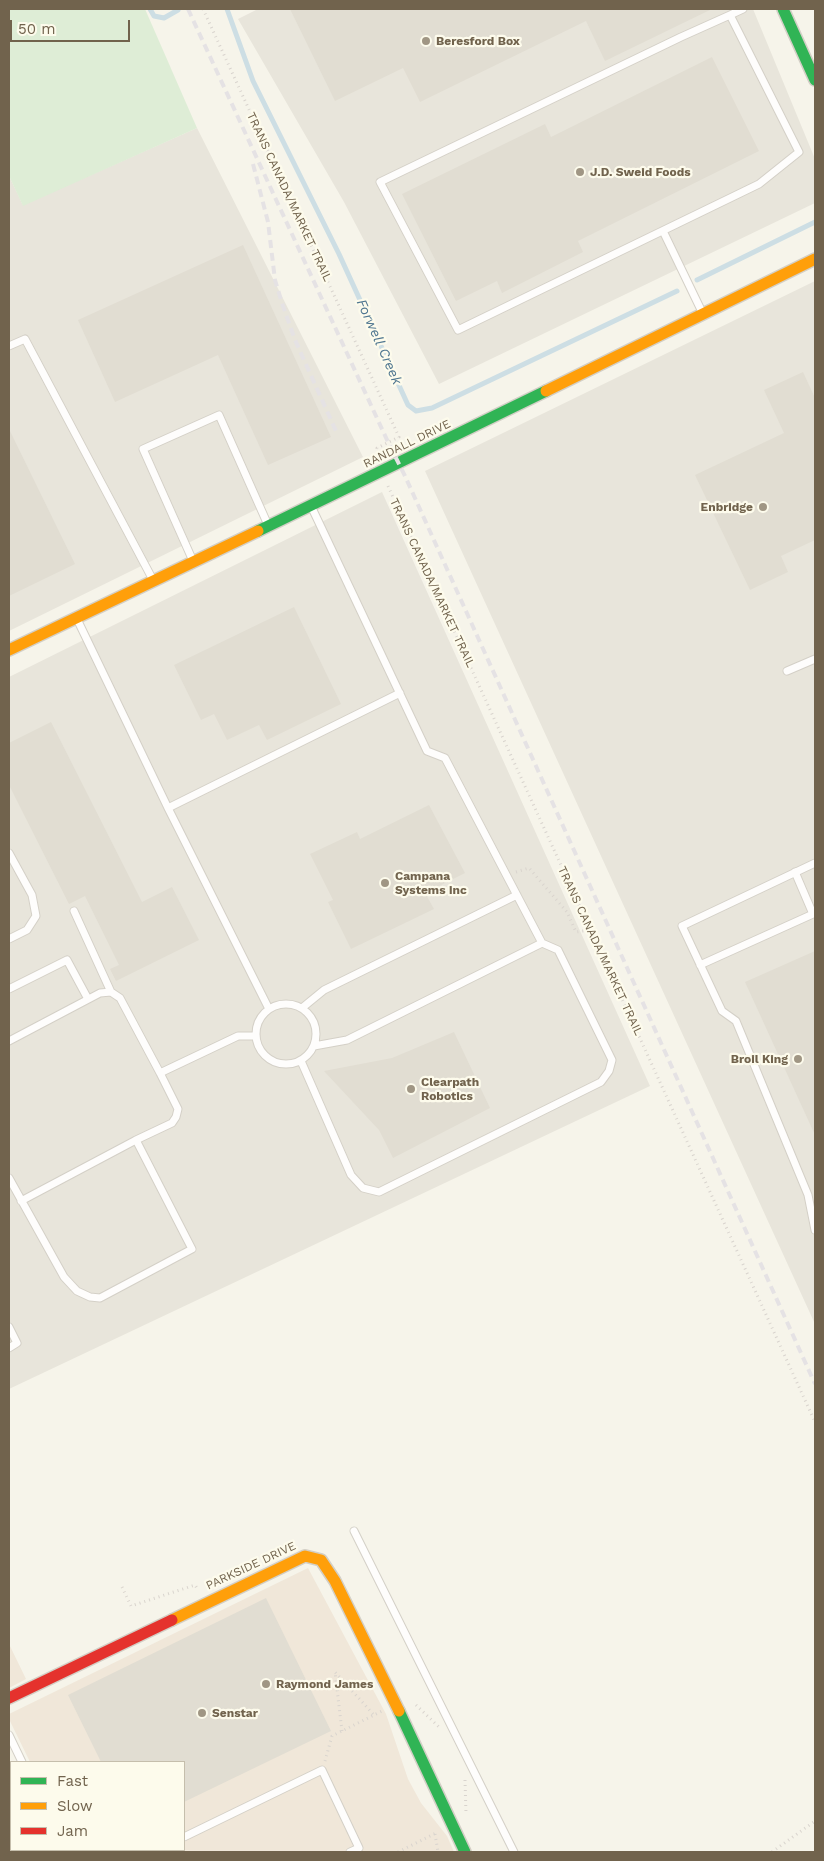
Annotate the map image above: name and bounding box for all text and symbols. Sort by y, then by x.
scale bar [12,10,132,42]
text: 50 m [18,20,55,38]
place label: Beresford Box [436,34,520,48]
marker: Beresford Box [420,35,432,47]
street label: TRANS CANADA/MARKET TRAIL [243,110,335,284]
place label: J.D. Sweid Foods [590,165,691,179]
marker: J.D. Sweid Foods [574,166,586,178]
water label: Forwell Creek [353,297,405,387]
street label: RANDALL DRIVE [361,417,453,471]
street label: TRANS CANADA/MARKET TRAIL [386,496,478,670]
place label: Enbridge [701,500,753,514]
marker: Enbridge [757,501,769,513]
street label: TRANS CANADA/MARKET TRAIL [554,864,646,1038]
place label: Campana Systems inc [395,869,467,897]
marker: Campana Systems inc [379,877,391,889]
place label: Broil King [731,1052,788,1066]
marker: Broil King [792,1053,804,1065]
place label: Clearpath Robotics [421,1075,479,1103]
marker: Clearpath Robotics [405,1083,417,1095]
street label: PARKSIDE DRIVE [204,1539,298,1593]
place label: Raymond James [276,1677,373,1691]
marker: Raymond James [260,1678,272,1690]
place label: Senstar [212,1706,258,1720]
marker: Senstar [196,1707,208,1719]
legend [10,1761,185,1851]
text: Fast [57,1772,88,1790]
text: Slow [57,1797,93,1815]
text: Jam [57,1822,88,1840]

